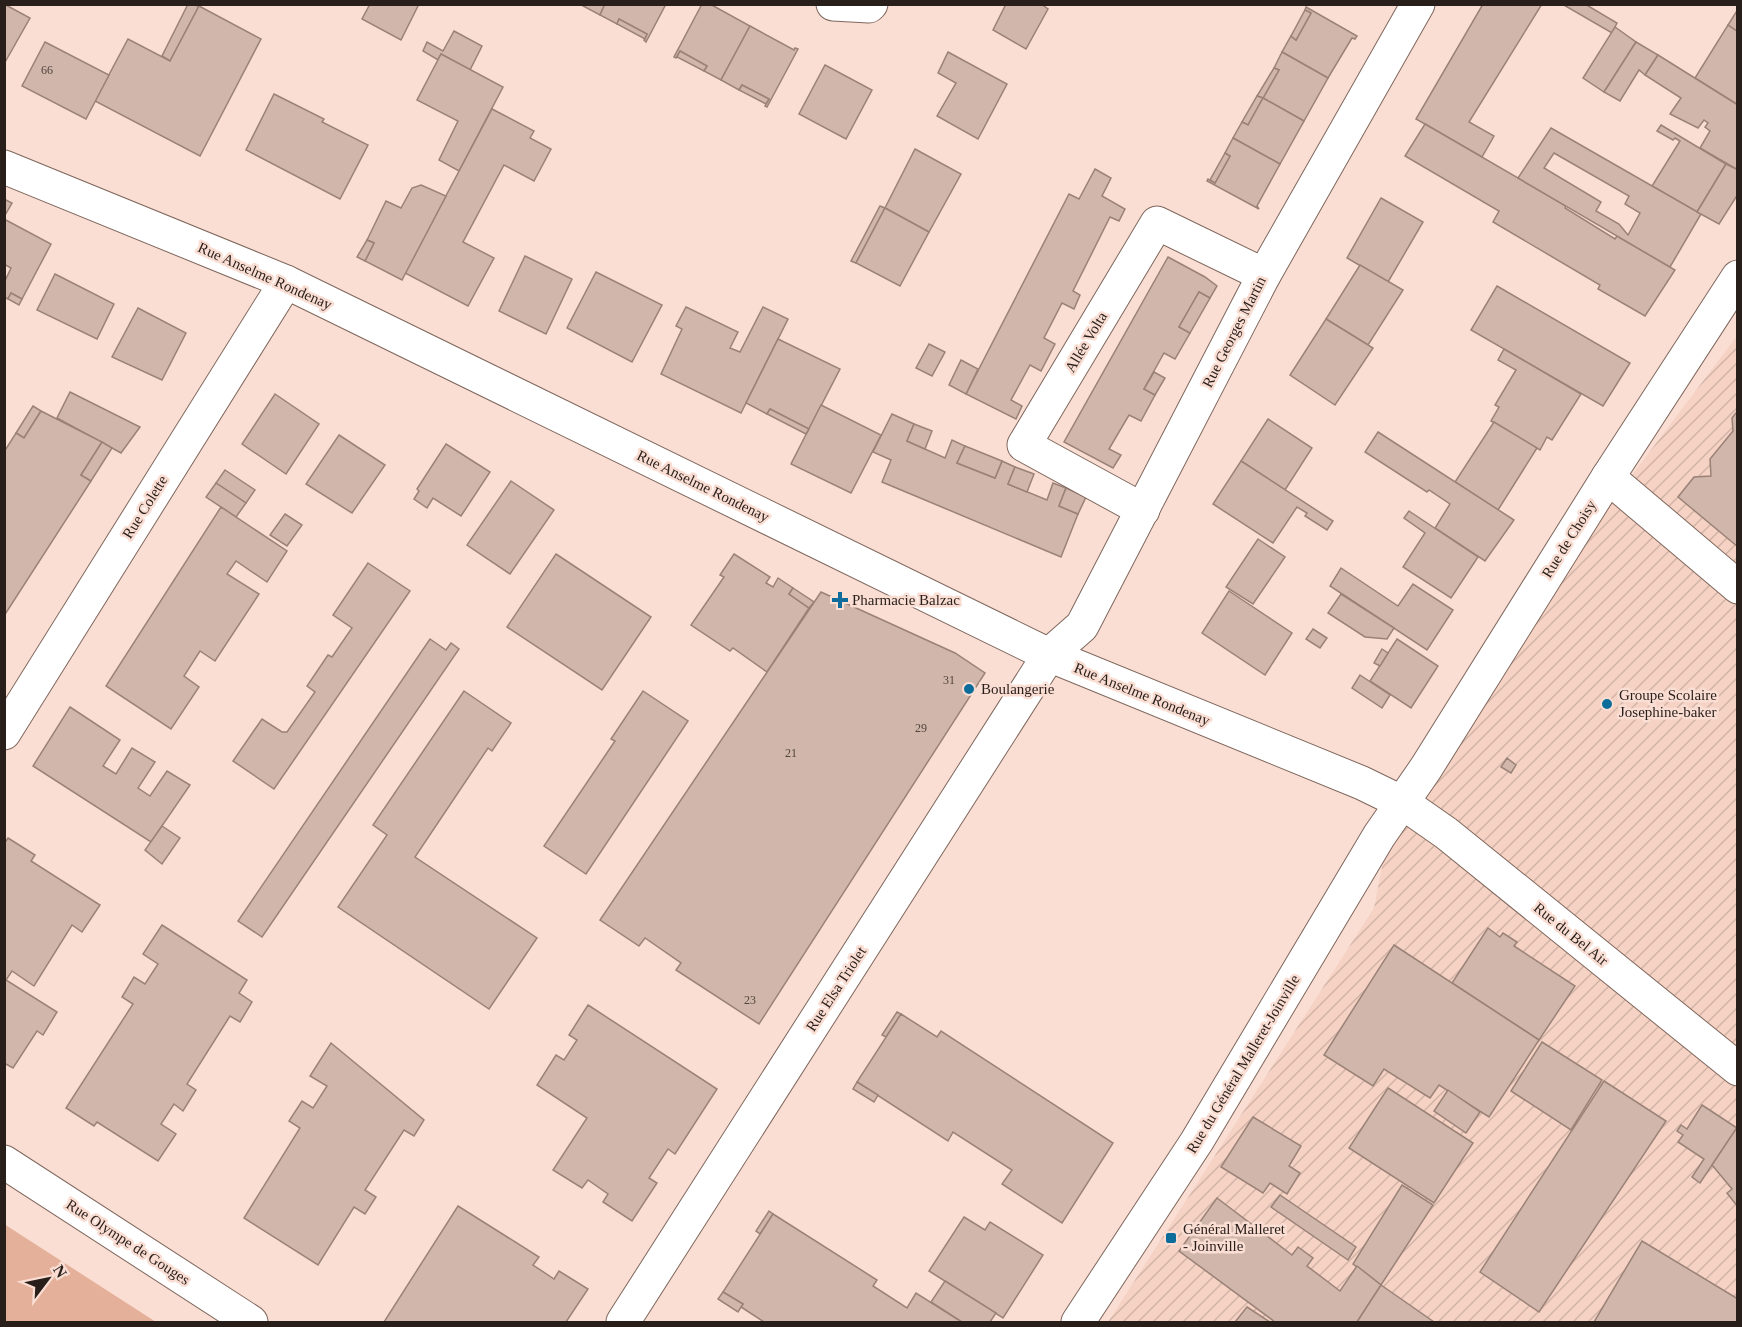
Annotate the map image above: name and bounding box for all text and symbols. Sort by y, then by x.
house number: 66 [41,63,53,77]
street label: Rue Anselme Rondenay [196,239,335,313]
street label: Rue Georges Martin [1199,273,1269,390]
street label: Allée Volta [1062,309,1110,375]
street label: Rue Anselme Rondenay [634,447,772,525]
street label: Rue Colette [119,472,171,541]
street label: Rue de Choisy [1539,497,1599,581]
place label: Pharmacie Balzac [852,592,960,608]
marker: Pharmacie Balzac [833,593,847,607]
street label: Rue Anselme Rondenay [1072,659,1213,729]
house number: 31 [943,673,955,687]
place label: Boulangerie [981,681,1055,697]
marker: Boulangerie [962,682,976,696]
place label: Groupe Scolaire Josephine-baker [1619,687,1717,720]
marker: Groupe Scolaire Josephine-baker [1600,697,1614,711]
house number: 29 [915,721,927,735]
house number: 21 [785,746,797,760]
street label: Rue du Bel Air [1531,899,1611,969]
street label: Rue Elsa Triolet [803,943,870,1034]
street label: Rue du Général Malleret-Joinville [1183,972,1303,1156]
house number: 23 [744,993,756,1007]
street label: Rue Olympe de Gouges [63,1196,193,1288]
place label: Général Malleret - Joinville [1183,1221,1286,1254]
marker: Général Malleret - Joinville [1164,1231,1178,1245]
north arrow [18,1249,78,1309]
text: N [50,1262,71,1281]

